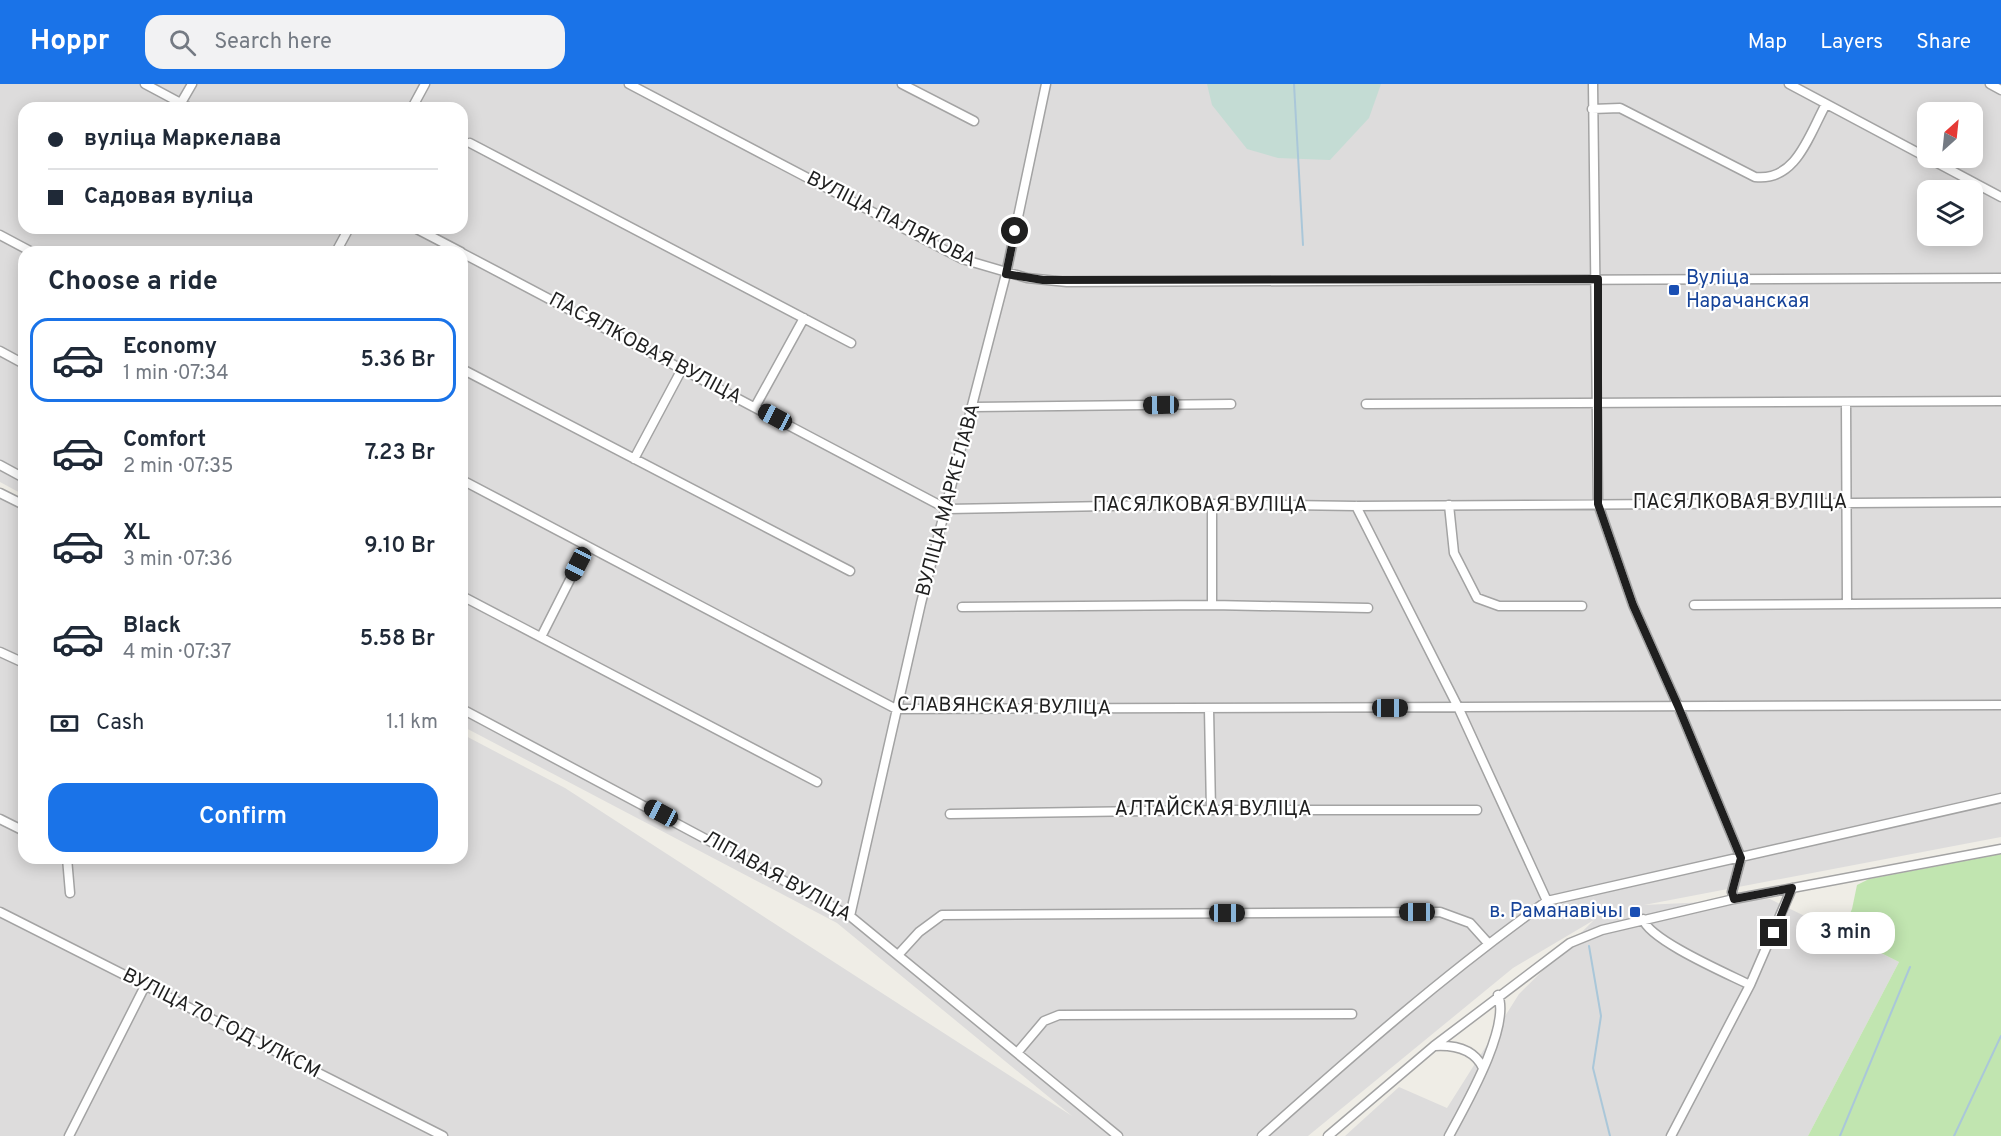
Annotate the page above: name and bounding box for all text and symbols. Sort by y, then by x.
search box [145,15,565,69]
text: Hoppr [30,24,109,60]
icon: search [166,26,199,59]
text: Search here [214,29,332,56]
text: Map [1748,29,1787,56]
text: Layers [1820,29,1883,56]
text: Share [1916,29,1971,56]
north arrow [1917,102,1983,168]
map controls [1917,102,1983,246]
text: вуліца Маркелава [84,126,281,153]
street label: ВУЛІЦА ПАЛЯКОВА [802,166,980,274]
button: layers [1917,180,1983,246]
text: Садовая вуліца [84,184,254,211]
route start [1001,217,1028,244]
text: Choose a ride [48,265,218,299]
place label: Вуліца Нарачанская [1686,266,1810,315]
marker: Вуліца Нарачанская [1667,283,1681,297]
street label: ПАСЯЛКОВАЯ ВУЛІЦА [544,287,746,411]
icon: car [51,333,105,387]
text: Economy [123,334,217,361]
text: 5.36 Br [360,347,435,374]
text: 1 min · 07:34 [123,361,229,387]
car [1143,396,1179,414]
car [755,401,795,433]
street label: ВУЛІЦА МАРКЕЛАВА [911,401,987,599]
icon: car [51,426,105,480]
text: Comfort [123,427,206,454]
text: 7.23 Br [365,440,435,467]
text: 2 min · 07:35 [123,454,233,480]
street label: ПАСЯЛКОВАЯ ВУЛІЦА [1633,490,1847,516]
street label: ПАСЯЛКОВАЯ ВУЛІЦА [1093,493,1307,519]
icon: car [51,519,105,573]
text: XL [123,520,150,547]
text: 9.10 Br [364,533,435,560]
car [562,544,594,584]
text: 3 min · 07:36 [123,547,233,573]
icon: car [51,612,105,666]
text: Black [123,613,181,640]
text: 5.58 Br [360,626,435,653]
text: 4 min · 07:37 [123,640,231,666]
street label: СЛАВЯНСКАЯ ВУЛІЦА [897,692,1111,722]
car [1372,699,1408,717]
icon: cash [48,707,81,740]
text: Cash [96,710,145,737]
text: 1.1 km [386,710,438,736]
button: Confirm [48,783,438,852]
street label: АЛТАЙСКАЯ ВУЛІЦА [1114,795,1312,823]
car [641,797,681,829]
street label: ЛІПАВАЯ ВУЛІЦА [698,825,856,929]
place label: в. Раманавічы [1489,899,1623,925]
car [1399,903,1435,921]
car [1209,904,1245,922]
marker: в. Раманавічы [1628,905,1642,919]
callout: 3 min [1795,912,1894,954]
route end [1760,919,1787,946]
text: 3 min [1820,920,1871,946]
street label: ВУЛІЦА 70 ГОД УЛКСМ [118,963,324,1085]

